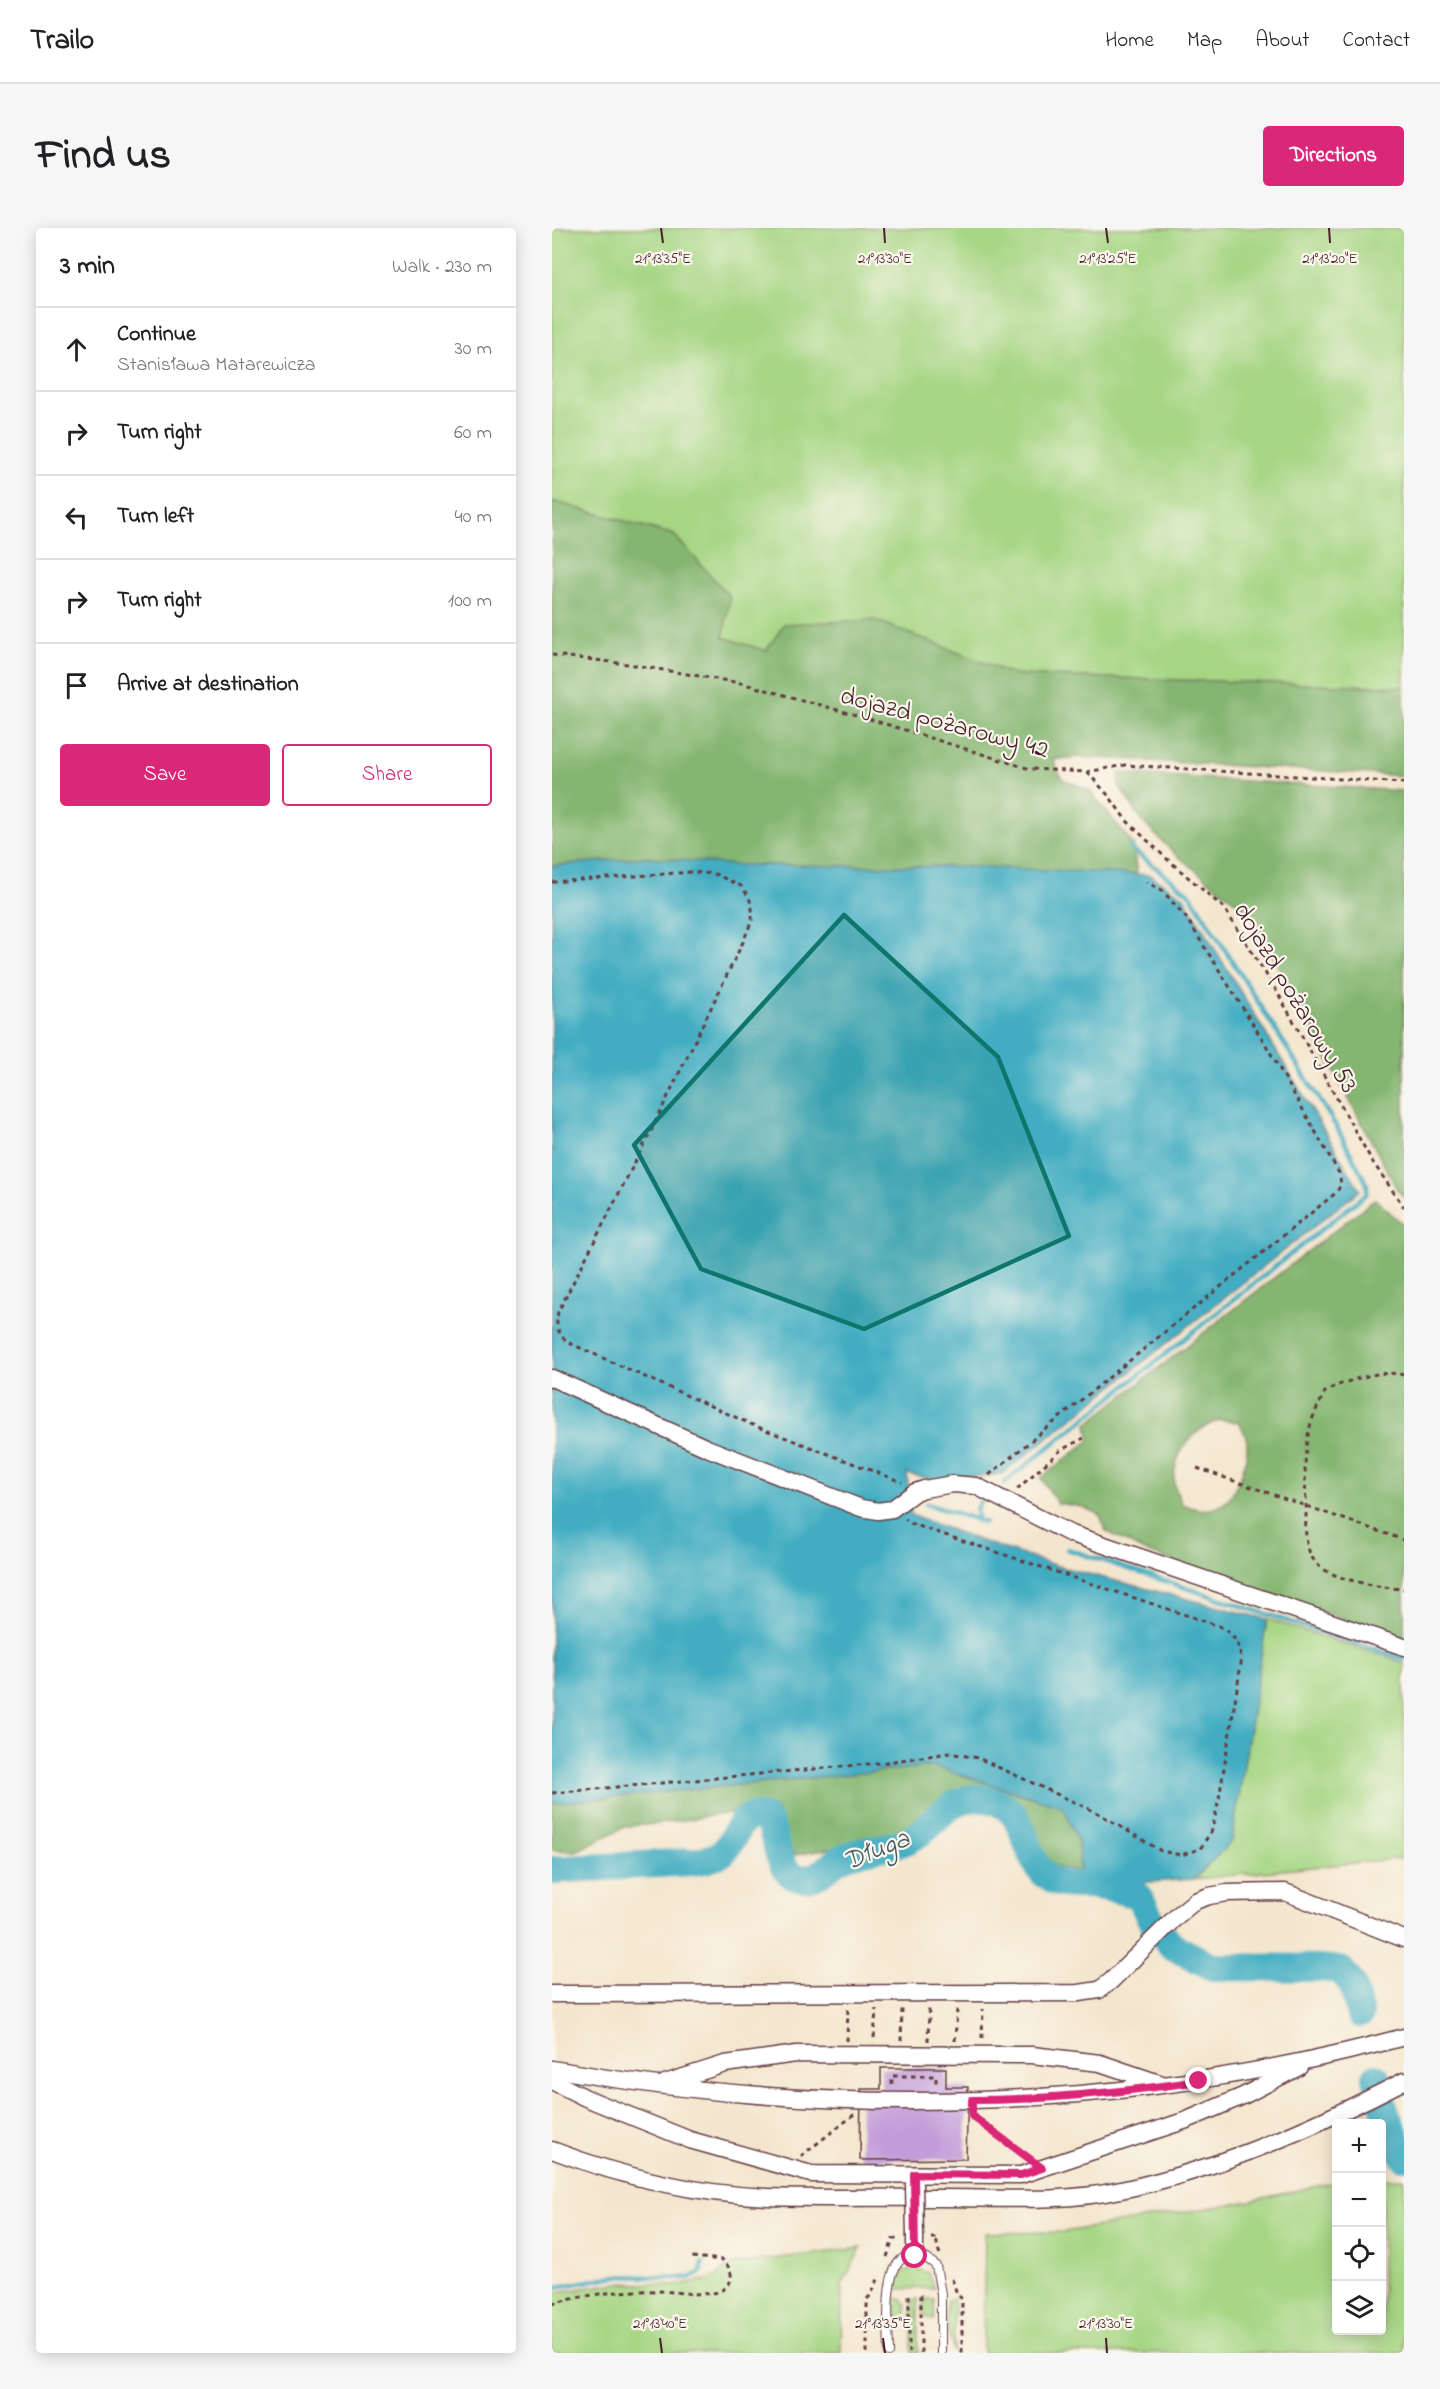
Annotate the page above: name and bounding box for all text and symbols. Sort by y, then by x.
text: Trailo [30,21,94,62]
text: Home [1105,26,1154,56]
text: Map [1187,26,1222,56]
text: About [1255,26,1309,56]
text: Contact [1342,26,1410,56]
text: Find us [36,126,171,187]
button: Directions [1263,126,1404,186]
text: 3 min [60,248,115,286]
text: 21°13'35"E [635,248,691,270]
text: 21°13'30"E [858,248,912,270]
text: 21°13'25"E [1079,248,1137,270]
text: 21°13'20"E [1302,248,1358,270]
text: Walk · 230 m [392,253,492,282]
text: Continue [117,319,196,351]
icon: ahead [60,333,93,366]
text: 30 m [455,335,492,364]
text: Stanisława Matarewicza [117,351,316,380]
icon: right [60,417,93,450]
text: Turn right [117,417,202,449]
text: 60 m [454,419,492,448]
icon: left [60,501,93,534]
text: Turn left [117,501,194,533]
text: 40 m [455,503,492,532]
icon: right [60,585,93,618]
text: Turn right [117,585,202,617]
text: 100 m [448,587,492,616]
icon: arrive [60,669,93,702]
text: Arrive at destination [117,669,299,701]
street label: dojazd pożarowy 42 [836,678,1053,770]
button: Save [60,744,270,806]
button: Share [282,744,492,806]
street label: dojazd pożarowy 53 [1222,896,1367,1101]
water label: Długa [838,1820,917,1883]
route end [1185,2067,1211,2093]
map controls [1332,2119,1386,2335]
button: + [1332,2119,1386,2173]
button: − [1332,2173,1386,2227]
button: locate [1332,2227,1386,2281]
route start [901,2242,927,2268]
button: layers [1332,2281,1386,2335]
text: 21°13'40"E [633,2313,687,2335]
text: 21°13'35"E [855,2313,911,2335]
text: 21°13'30"E [1079,2313,1133,2335]

